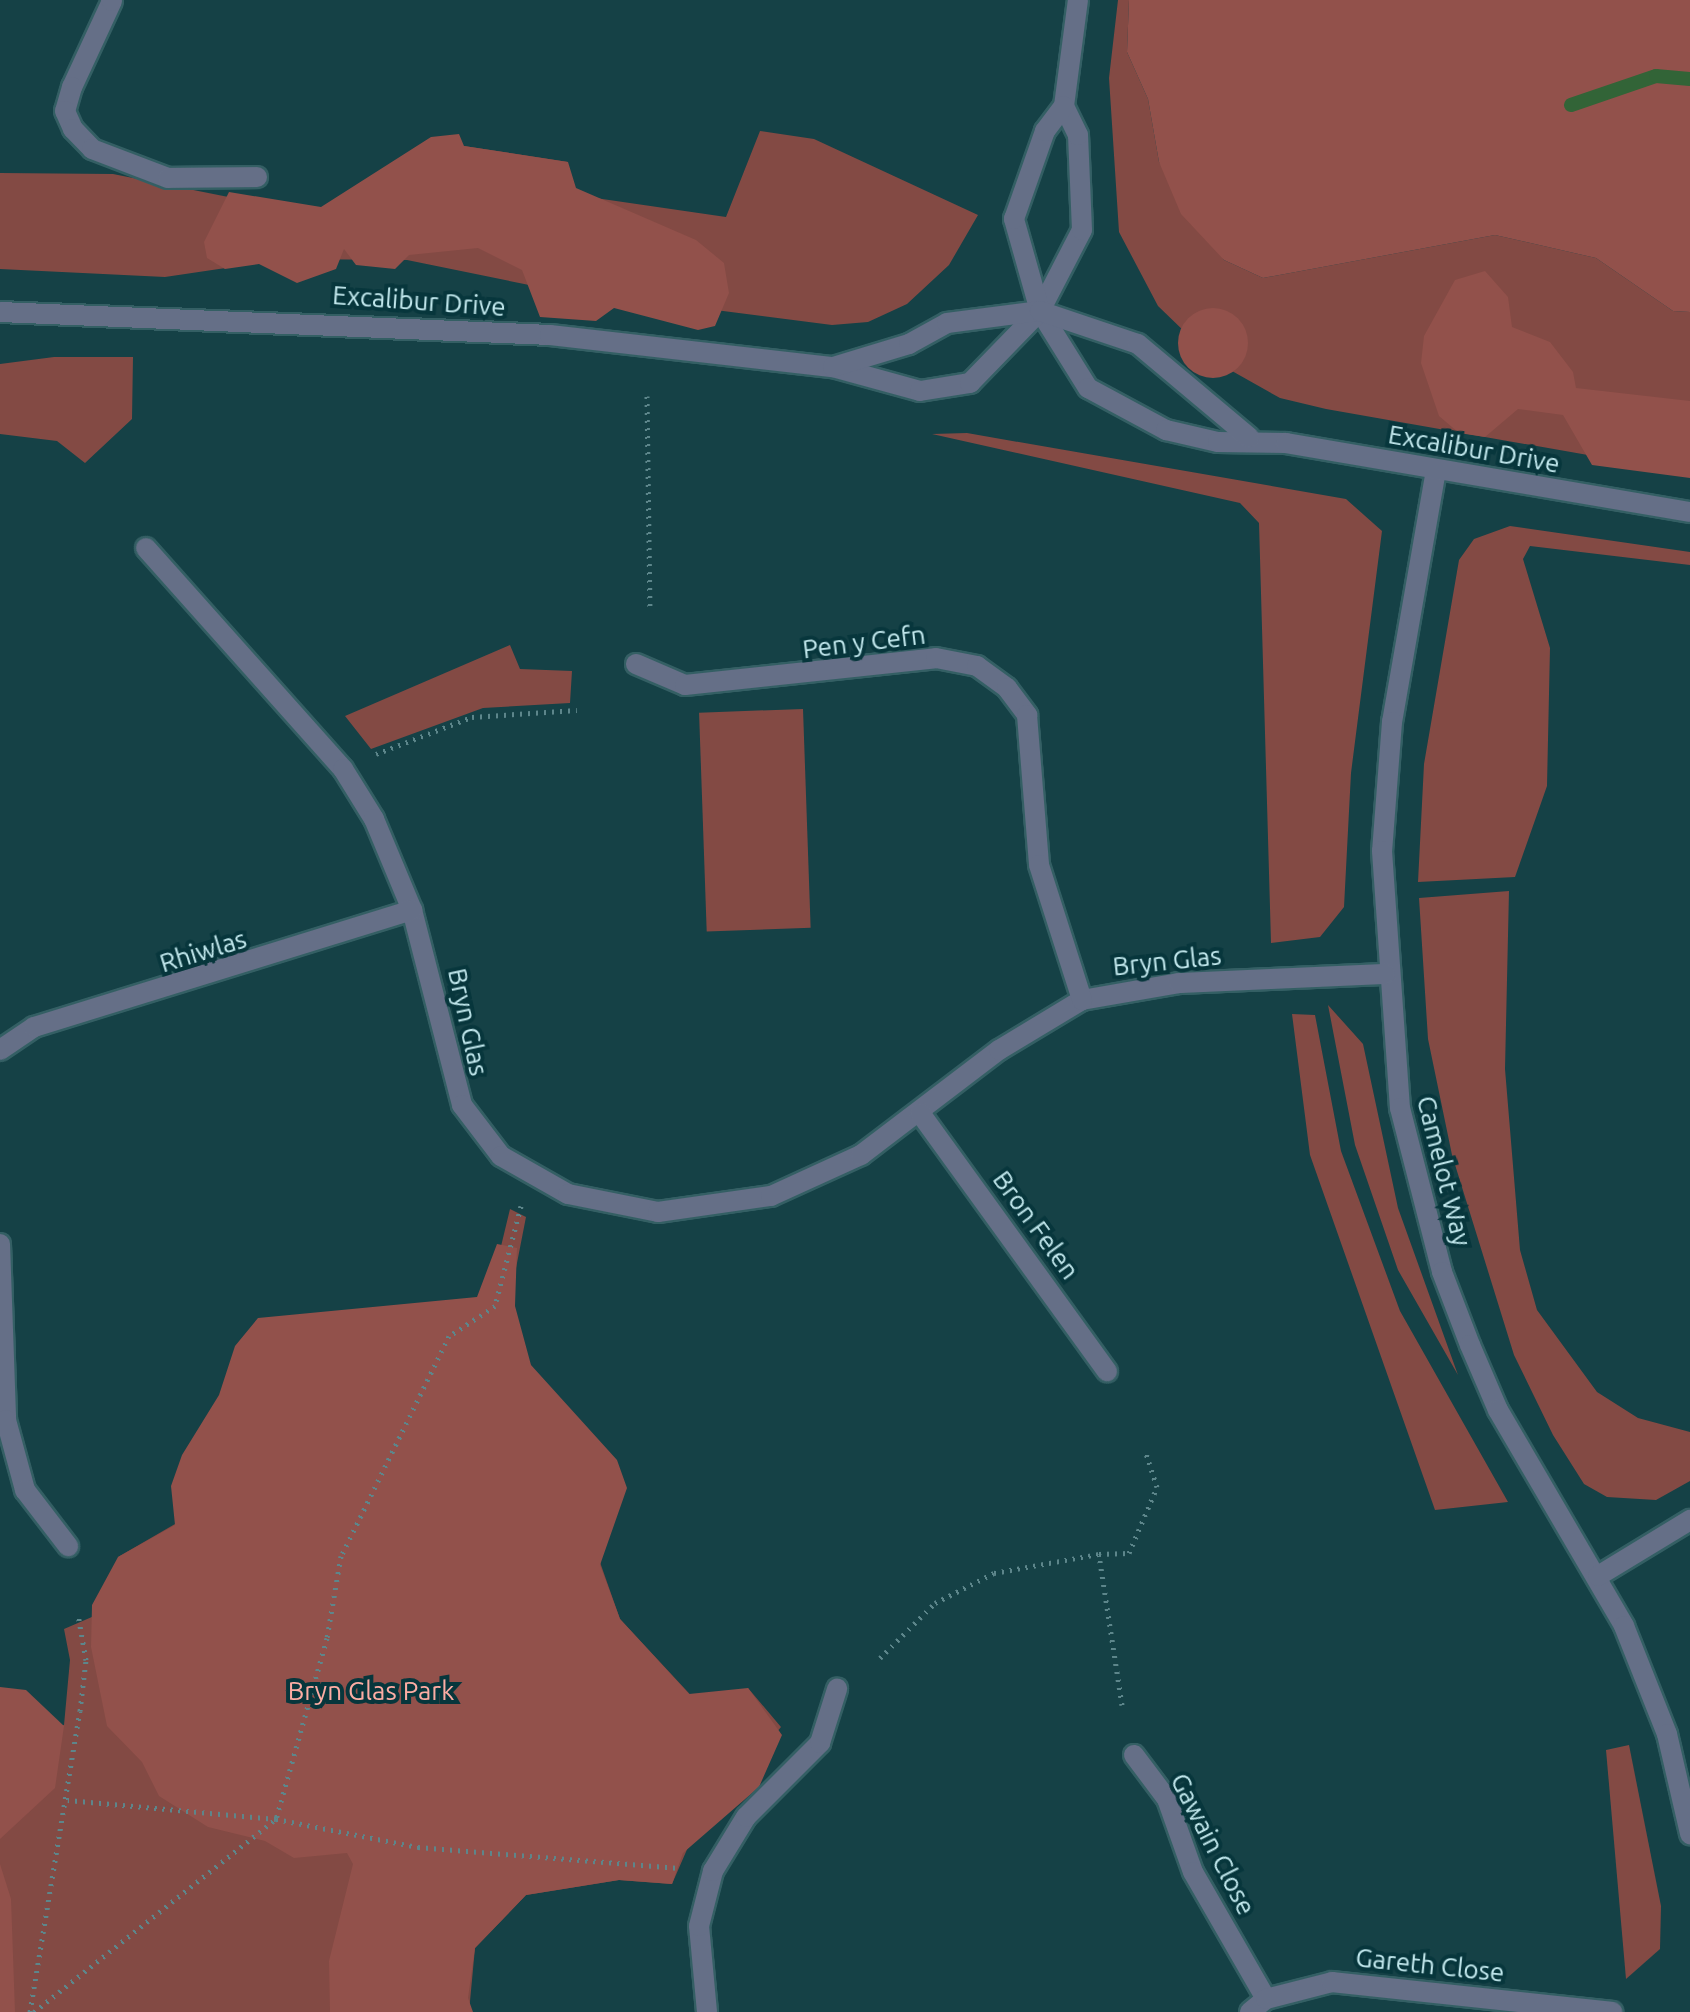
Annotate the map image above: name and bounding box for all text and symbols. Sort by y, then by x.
street label: Excalibur Drive [331,279,507,323]
street label: Excalibur Drive [1386,419,1562,479]
street label: Pen y Cefn [801,619,927,665]
street label: Rhiwlas [156,923,250,979]
street label: Bryn Glas [1111,940,1223,982]
street label: Bryn Glas [441,965,495,1079]
street label: Camelot Way [1410,1093,1478,1249]
street label: Bron Felen [986,1165,1086,1285]
park label: Bryn Glas Park [288,1675,454,1707]
street label: Gawain Close [1164,1768,1262,1920]
street label: Gareth Close [1354,1942,1506,1988]

